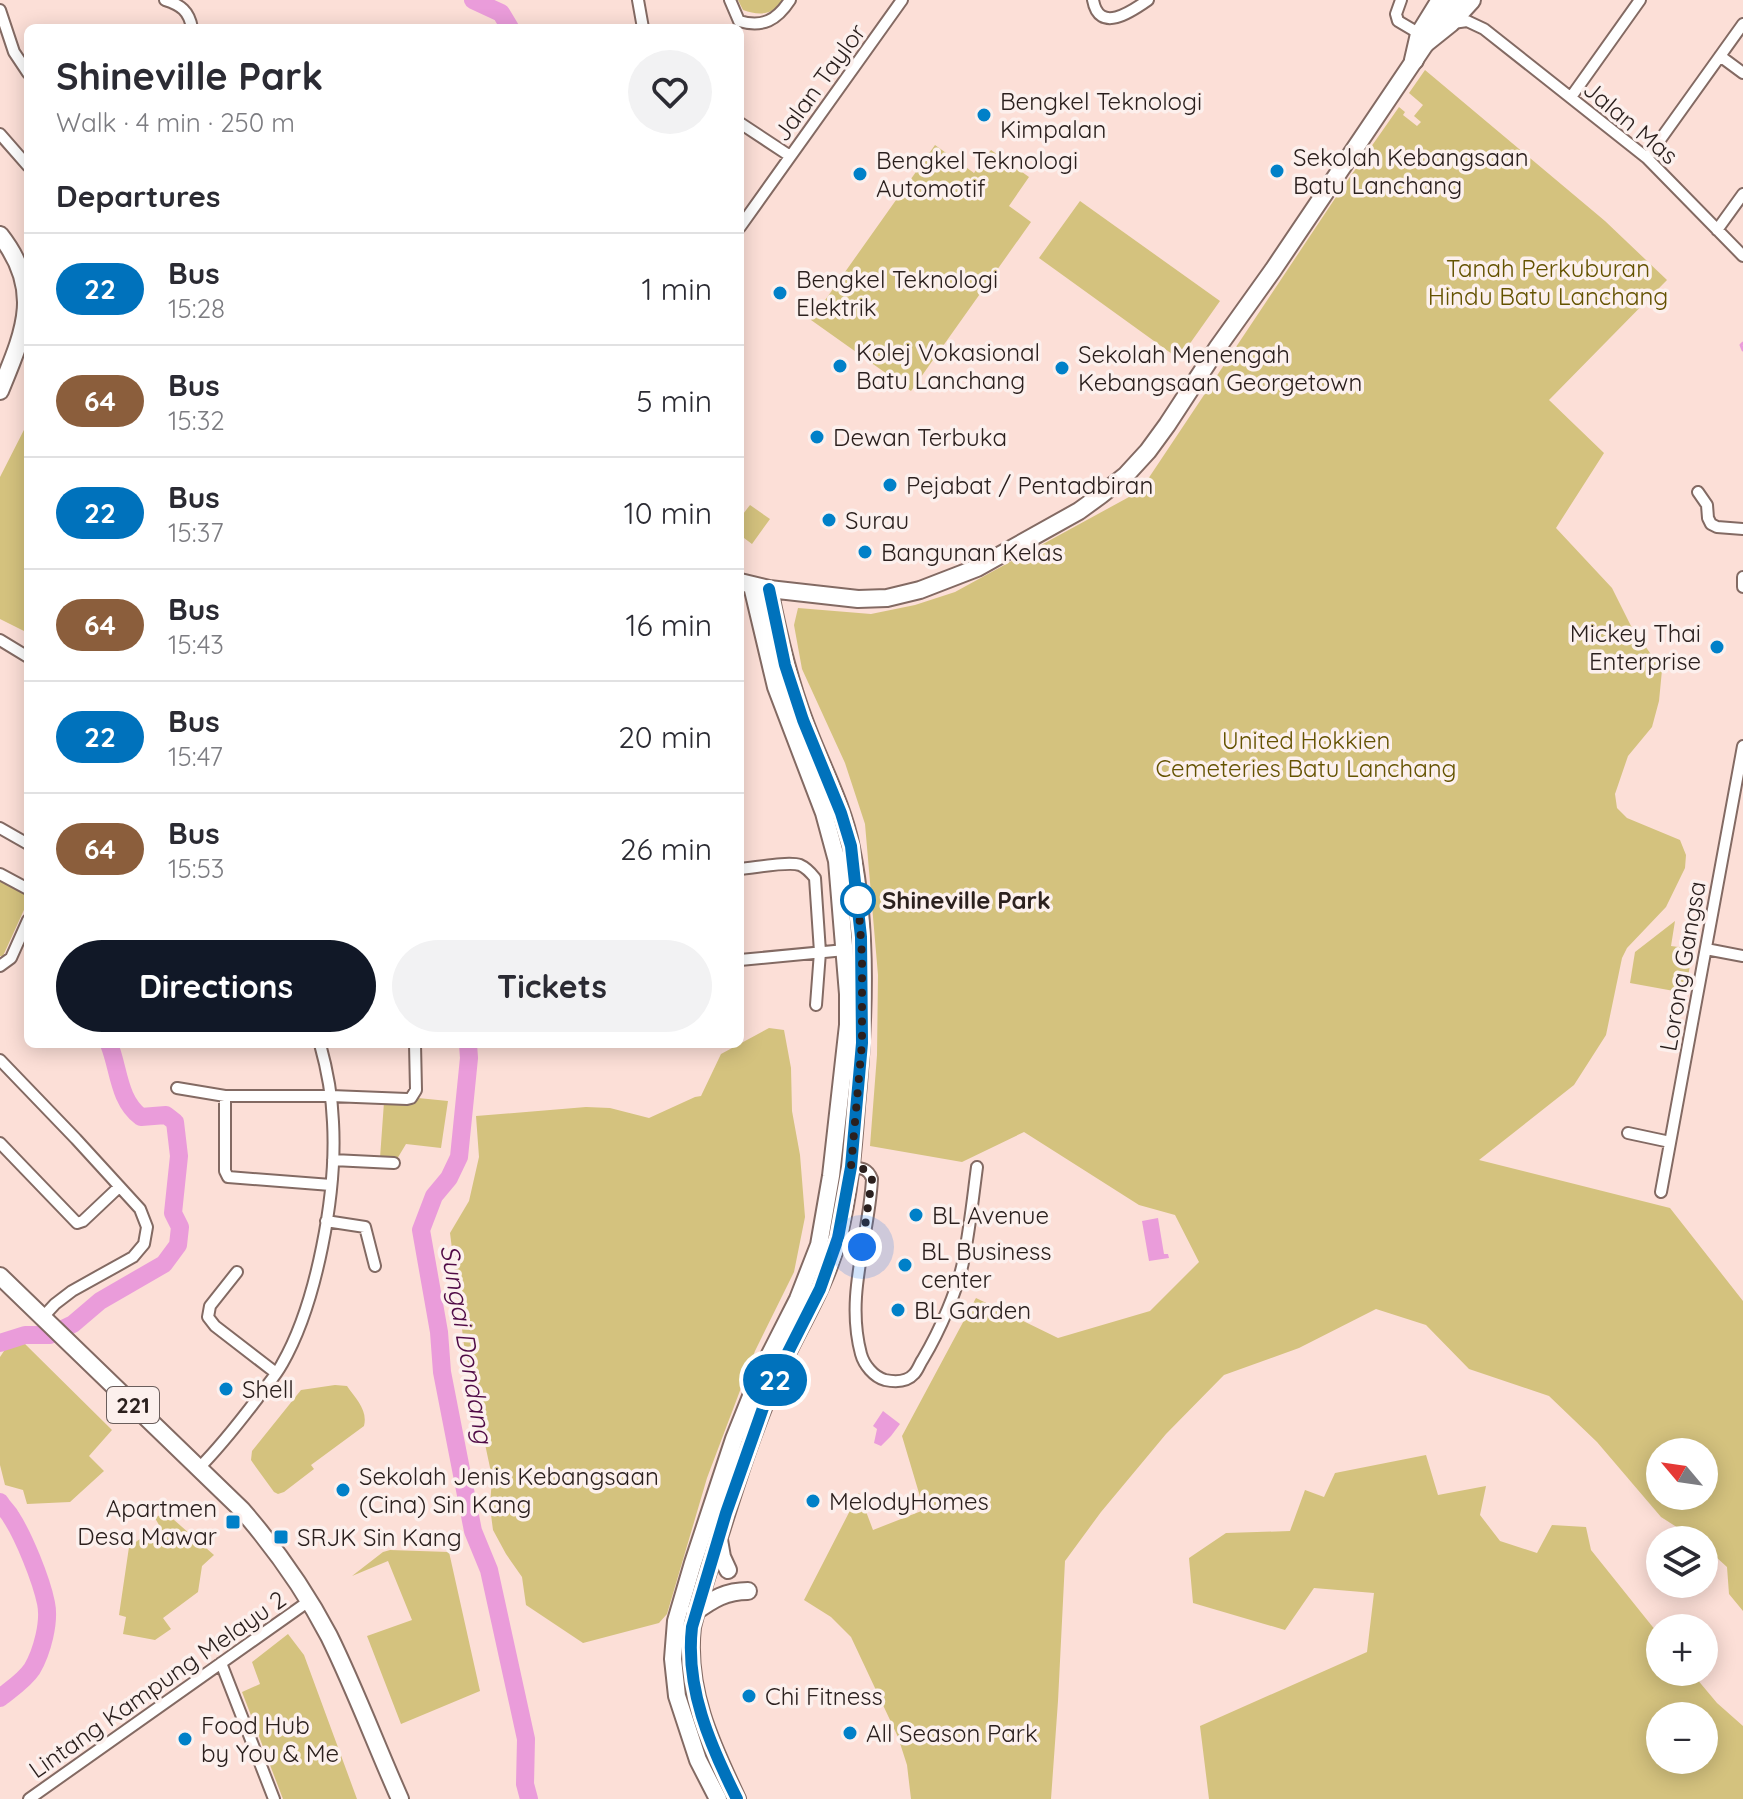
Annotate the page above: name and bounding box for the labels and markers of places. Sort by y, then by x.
place label: Bengkel Teknologi Kimpalan [1000,86,1202,144]
marker: Bengkel Teknologi Kimpalan [975,106,993,124]
place label: Sekolah Kebangsaan Batu Lanchang [1293,142,1529,200]
place label: Bengkel Teknologi Automotif [876,145,1078,203]
marker: Sekolah Kebangsaan Batu Lanchang [1268,162,1286,180]
marker: Bengkel Teknologi Automotif [851,165,869,183]
place label: Bengkel Teknologi Elektrik [796,264,998,322]
marker: Bengkel Teknologi Elektrik [771,284,789,302]
place label: Kolej Vokasional Batu Lanchang [856,337,1040,395]
place label: Sekolah Menengah Kebangsaan Georgetown [1078,339,1362,397]
marker: Kolej Vokasional Batu Lanchang [831,357,849,375]
marker: Sekolah Menengah Kebangsaan Georgetown [1053,359,1071,377]
place label: Dewan Terbuka [833,422,1007,452]
marker: Dewan Terbuka [808,428,826,446]
place label: Pejabat / Pentadbiran [906,470,1153,500]
marker: Pejabat / Pentadbiran [881,476,899,494]
place label: Surau [845,505,909,535]
marker: Surau [820,511,838,529]
place label: Bangunan Kelas [881,537,1063,567]
marker: Bangunan Kelas [856,543,874,561]
place label: Mickey Thai Enterprise [1570,618,1701,676]
marker: Mickey Thai Enterprise [1708,638,1726,656]
marker: Shineville Park [841,883,875,917]
place label: Shineville Park [882,885,1051,915]
place label: BL Avenue [932,1200,1049,1230]
marker: BL Avenue [907,1206,925,1224]
place label: BL Business center [921,1236,1052,1294]
marker: BL Business center [896,1256,914,1274]
place label: BL Garden [914,1295,1031,1325]
marker: BL Garden [889,1301,907,1319]
place label: Shell [242,1374,294,1404]
marker: Shell [217,1380,235,1398]
place label: Sekolah Jenis Kebangsaan (Cina) Sin Kang [359,1461,659,1519]
marker: Sekolah Jenis Kebangsaan (Cina) Sin Kang [334,1481,352,1499]
place label: MelodyHomes [829,1486,989,1516]
marker: MelodyHomes [804,1492,822,1510]
place label: Apartmen Desa Mawar [77,1493,217,1551]
marker: Apartmen Desa Mawar [224,1513,242,1531]
place label: SRJK Sin Kang [297,1522,462,1552]
marker: SRJK Sin Kang [272,1528,290,1546]
place label: Chi Fitness [765,1681,883,1711]
marker: Chi Fitness [740,1687,758,1705]
place label: Food Hub by You & Me [201,1710,339,1768]
place label: All Season Park [866,1718,1038,1748]
marker: All Season Park [841,1724,859,1742]
marker: Food Hub by You & Me [176,1730,194,1748]

